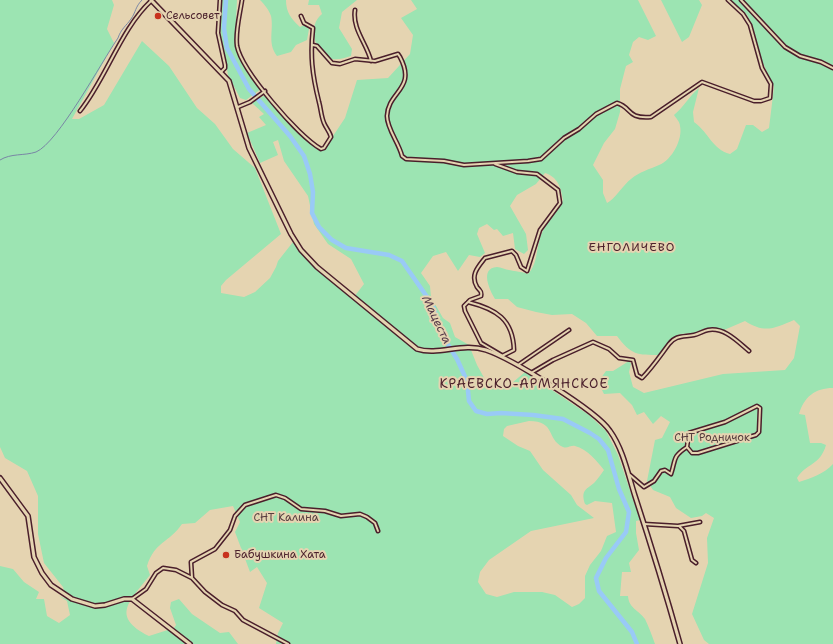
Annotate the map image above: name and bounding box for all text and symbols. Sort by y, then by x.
place label: Сельсовет [166,9,220,23]
marker: Сельсовет [153,11,163,21]
district label: ЕНГОЛИЧЕВО [589,241,675,255]
water label: Мацеста [418,293,454,347]
district label: КРАЕВСКО-АРМЯНСКОЕ [439,377,609,393]
park label: СНТ Родничок [674,431,750,445]
park label: СНТ Калина [254,511,318,525]
place label: Бабушкина Хата [234,548,326,562]
marker: Бабушкина Хата [221,550,231,560]

